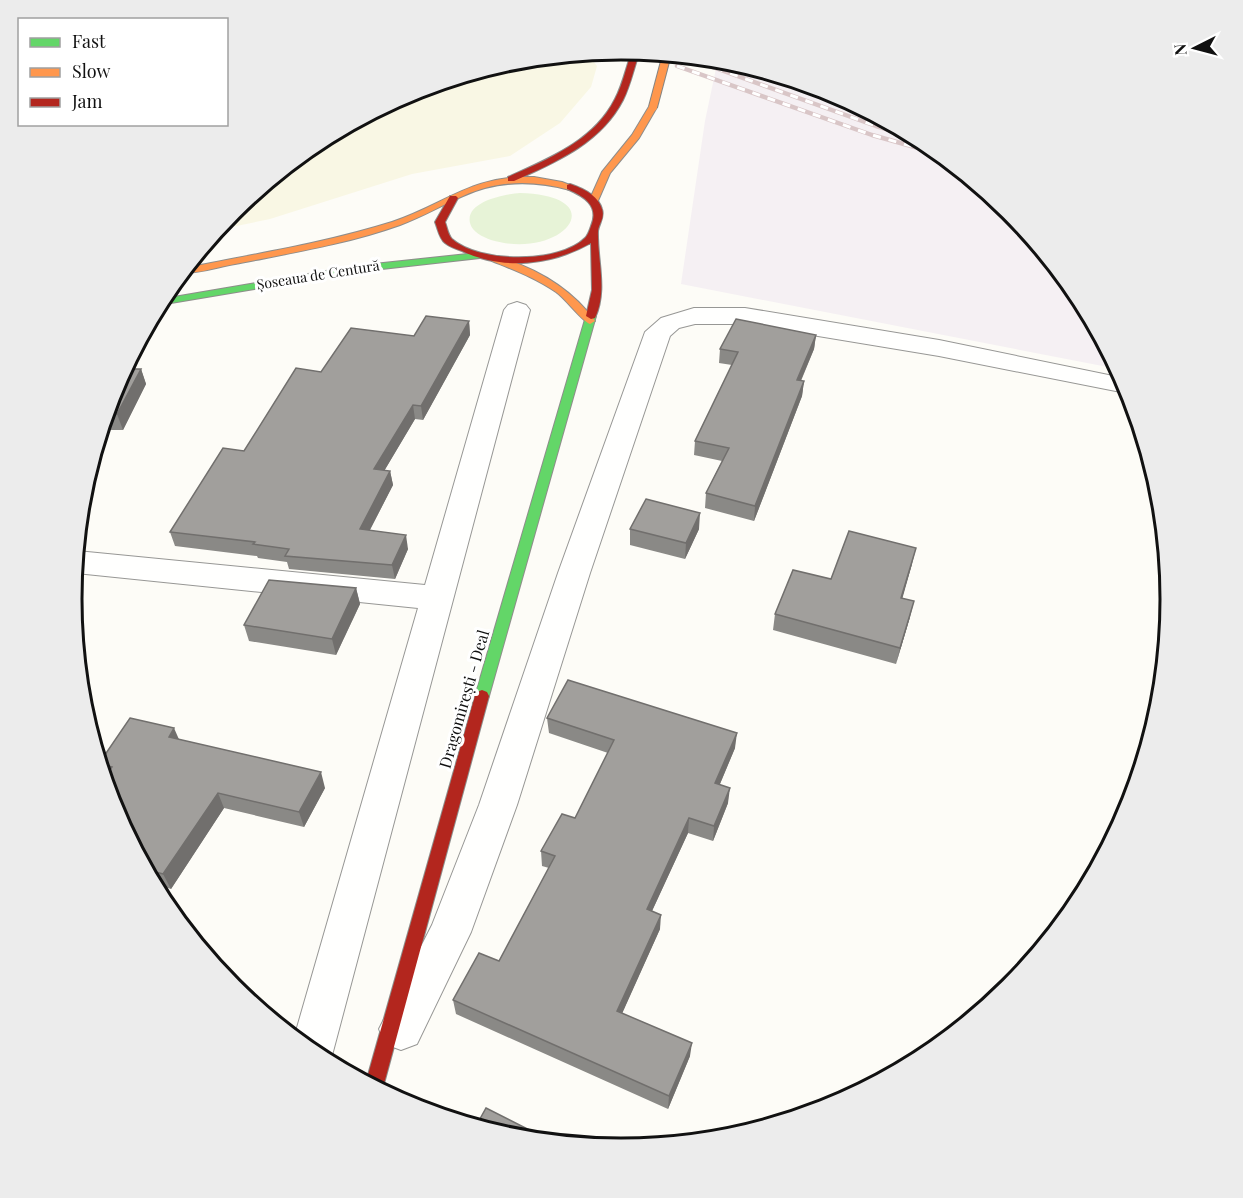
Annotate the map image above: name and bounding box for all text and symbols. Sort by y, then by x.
legend [18,18,228,126]
north arrow [1165,18,1225,78]
text: Fast [72,29,106,53]
text: N [1168,42,1191,56]
text: Slow [72,59,110,83]
text: Jam [71,89,102,113]
street label: Șoseaua de Centură [255,255,381,294]
street label: Dragomirești - Deal [434,627,494,771]

